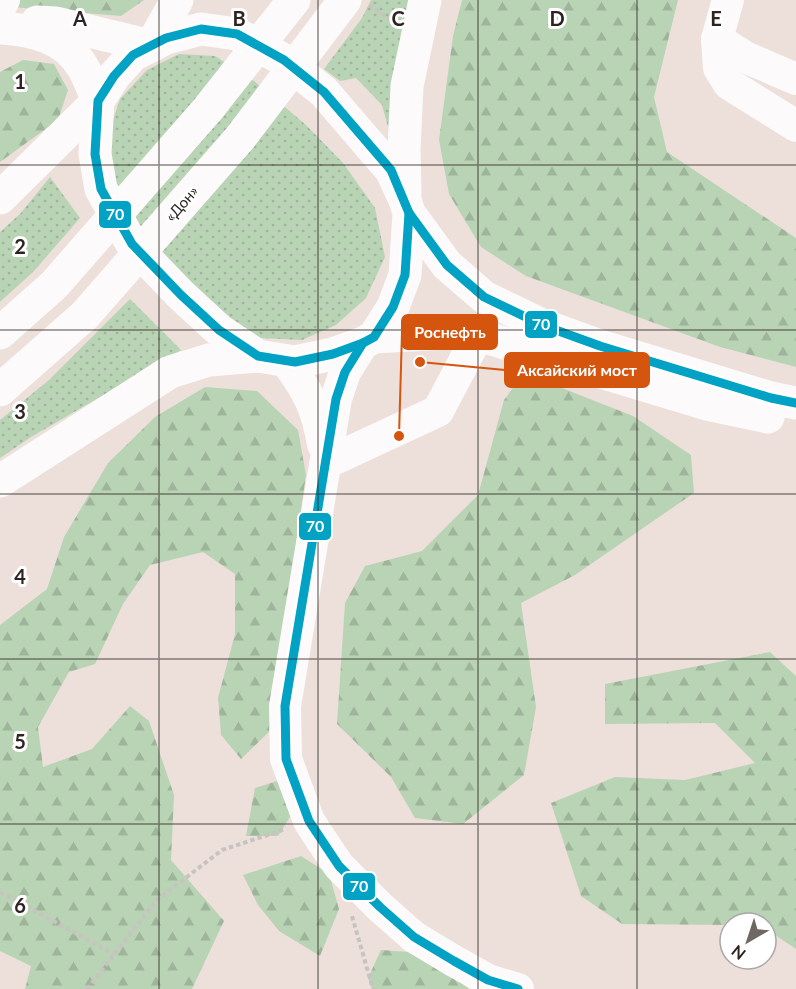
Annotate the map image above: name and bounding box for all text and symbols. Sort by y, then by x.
text: A [72,6,87,30]
text: B [232,6,246,30]
text: C [391,6,405,30]
text: D [549,6,565,30]
text: E [710,6,722,30]
text: 1 [14,69,26,93]
street label: «Дон» [161,182,202,225]
line badge: 70 [98,200,132,229]
text: 70 [106,204,124,223]
text: 2 [14,234,26,258]
line badge: 70 [524,310,558,339]
text: 70 [532,314,550,333]
callout: Роснефть [402,315,497,349]
text: Роснефть [414,322,486,341]
callout: Аксайский мост [505,353,649,387]
text: Аксайский мост [516,360,638,379]
text: 3 [14,399,26,423]
line badge: 70 [298,512,332,541]
text: 70 [306,516,324,535]
text: 4 [14,564,26,588]
text: 5 [14,729,26,753]
line badge: 70 [342,872,376,901]
text: 70 [350,876,368,895]
text: 6 [14,893,26,917]
north arrow [718,911,778,971]
text: N [727,942,749,964]

